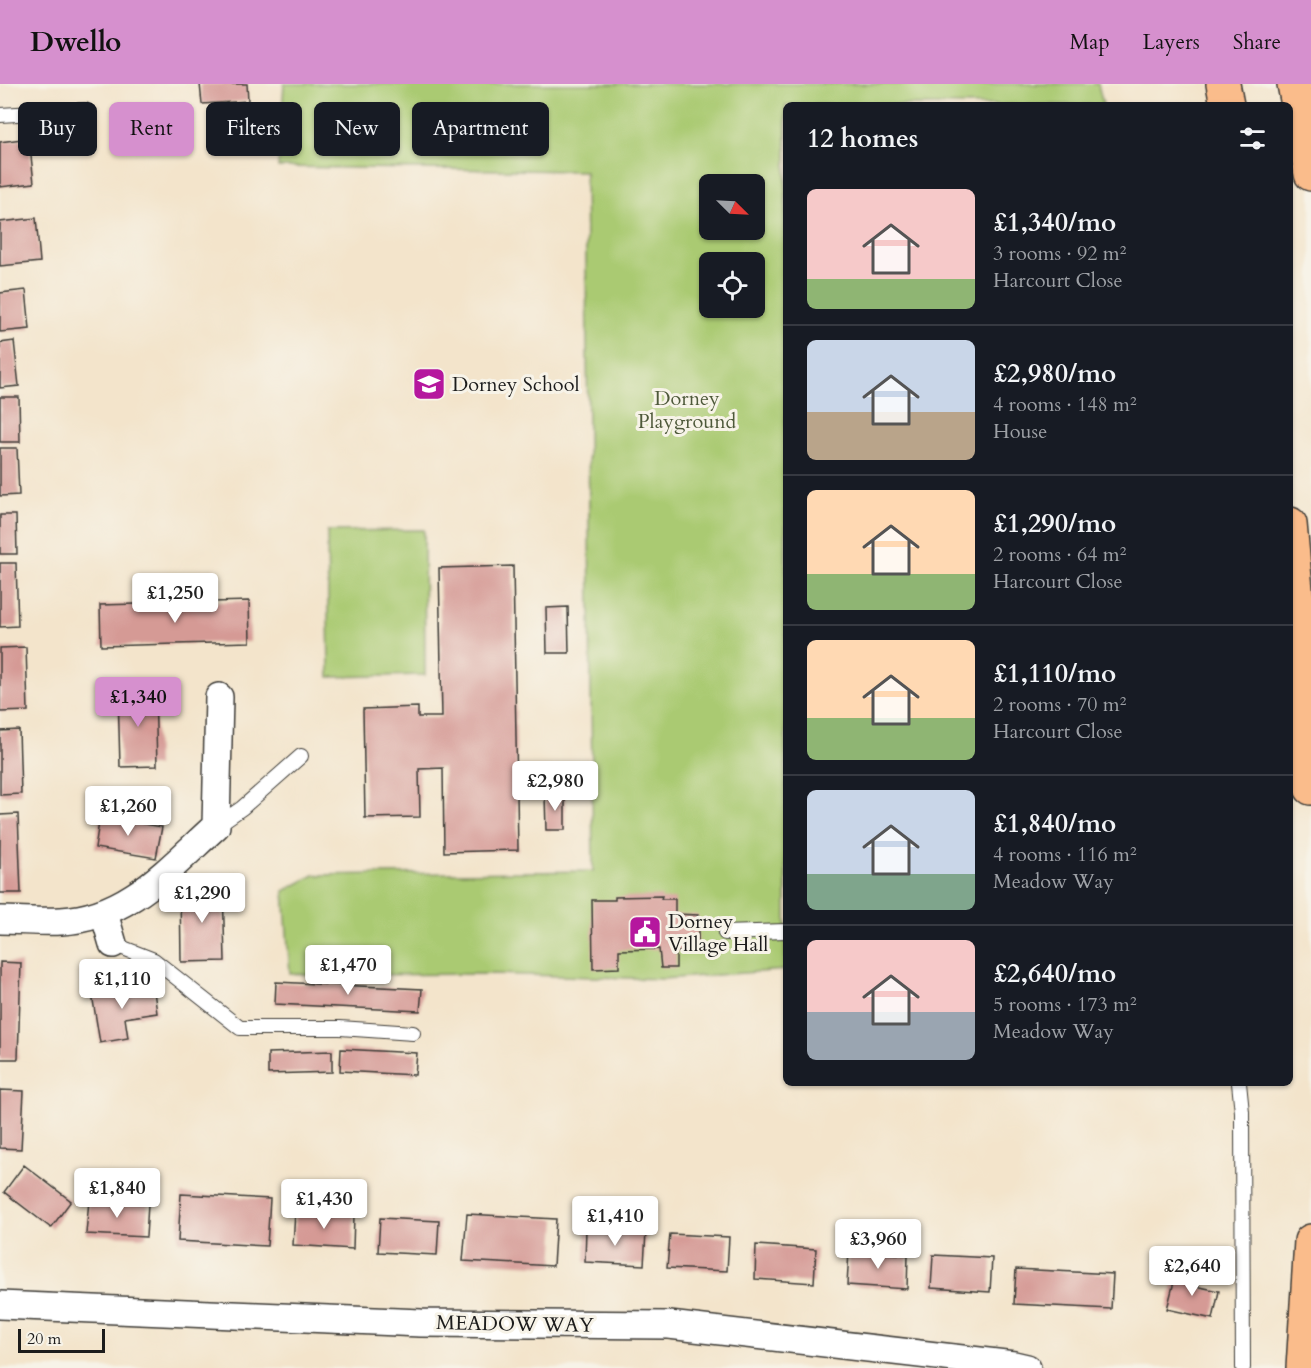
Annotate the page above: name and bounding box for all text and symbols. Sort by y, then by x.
text: Dwello [30,23,121,61]
text: Map [1070,28,1110,57]
text: Layers [1143,28,1200,57]
text: Share [1233,28,1281,57]
chip: Buy [18,102,97,156]
chip: Rent [109,102,194,156]
chip: Filters [206,102,302,156]
chip: New [314,102,400,156]
chip: Apartment [412,102,549,156]
text: 12 homes [807,121,918,156]
icon: filters [1236,122,1269,155]
north arrow [699,174,765,240]
map controls [699,174,765,318]
text: £1,340/mo [993,205,1116,240]
icon: home [855,213,927,285]
text: 3 rooms · 92 m² [993,240,1126,267]
button: locate [699,252,765,318]
text: Harcourt Close [993,267,1123,294]
text: £2,980/mo [993,356,1116,391]
icon: home [855,364,927,436]
school or university icon: Dorney School [411,366,447,402]
place label: Dorney School [452,371,580,398]
park label: Dorney Playground [638,385,737,435]
text: 4 rooms · 148 m² [993,391,1137,418]
text: House [993,418,1047,445]
text: £1,290/mo [993,506,1116,541]
icon: home [855,514,927,586]
text: 2 rooms · 64 m² [993,541,1126,568]
text: Harcourt Close [993,568,1123,595]
pin: £1,250 [126,573,224,624]
text: £1,250 [146,579,204,606]
text: £1,110/mo [993,656,1116,691]
icon: home [855,664,927,736]
pin: £1,340 [89,677,187,728]
text: £1,340 [109,683,167,710]
text: 2 rooms · 70 m² [993,691,1126,718]
text: Harcourt Close [993,718,1123,745]
pin: £2,980 [506,761,604,812]
text: £2,980 [526,767,584,794]
pin: £1,260 [79,786,177,837]
text: £1,260 [99,792,157,819]
text: £1,840/mo [993,806,1116,841]
icon: home [855,814,927,886]
text: 4 rooms · 116 m² [993,841,1137,868]
text: Meadow Way [993,868,1114,895]
pin: £1,290 [153,873,251,924]
text: £1,290 [173,879,231,906]
place label: Dorney Village Hall [668,908,768,958]
public building icon: Dorney Village Hall [627,914,663,950]
pin: £1,470 [299,945,397,996]
text: £1,470 [319,951,377,978]
text: £2,640/mo [993,956,1116,991]
pin: £1,110 [73,959,171,1010]
icon: home [855,964,927,1036]
text: £1,110 [93,965,151,992]
text: 5 rooms · 173 m² [993,991,1137,1018]
text: Meadow Way [993,1018,1114,1045]
pin: £1,840 [68,1168,166,1219]
text: £1,840 [88,1174,146,1201]
pin: £1,430 [275,1179,373,1230]
text: £1,430 [295,1185,353,1212]
pin: £1,410 [566,1196,664,1247]
text: £1,410 [586,1202,644,1229]
pin: £3,960 [829,1219,927,1270]
text: £3,960 [849,1225,907,1252]
pin: £2,640 [1143,1246,1241,1297]
text: £2,640 [1163,1252,1221,1279]
street label: MEADOW WAY [436,1309,594,1339]
scale bar [18,1326,105,1354]
text: 20 m [27,1328,61,1350]

